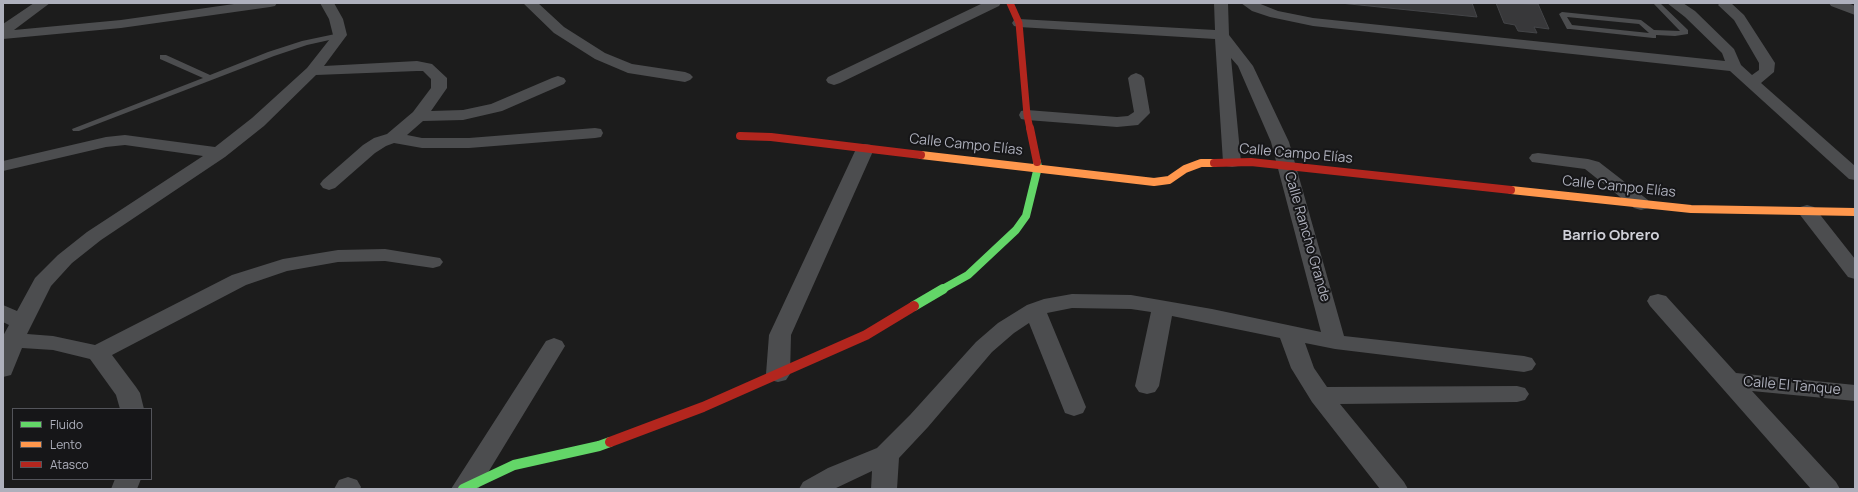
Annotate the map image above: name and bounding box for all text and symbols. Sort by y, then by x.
street label: Calle Campo Elías [908,131,1024,159]
street label: Calle Campo Elías [1238,141,1354,167]
street label: Calle Rancho Grande [1280,170,1334,304]
street label: Calle Campo Elías [1561,173,1677,201]
district label: Barrio Obrero [1562,227,1660,245]
street label: Calle El Tanque [1743,373,1841,399]
legend [12,408,152,480]
text: Fluido [50,416,83,433]
text: Lento [50,436,82,453]
text: Atasco [50,456,89,473]

